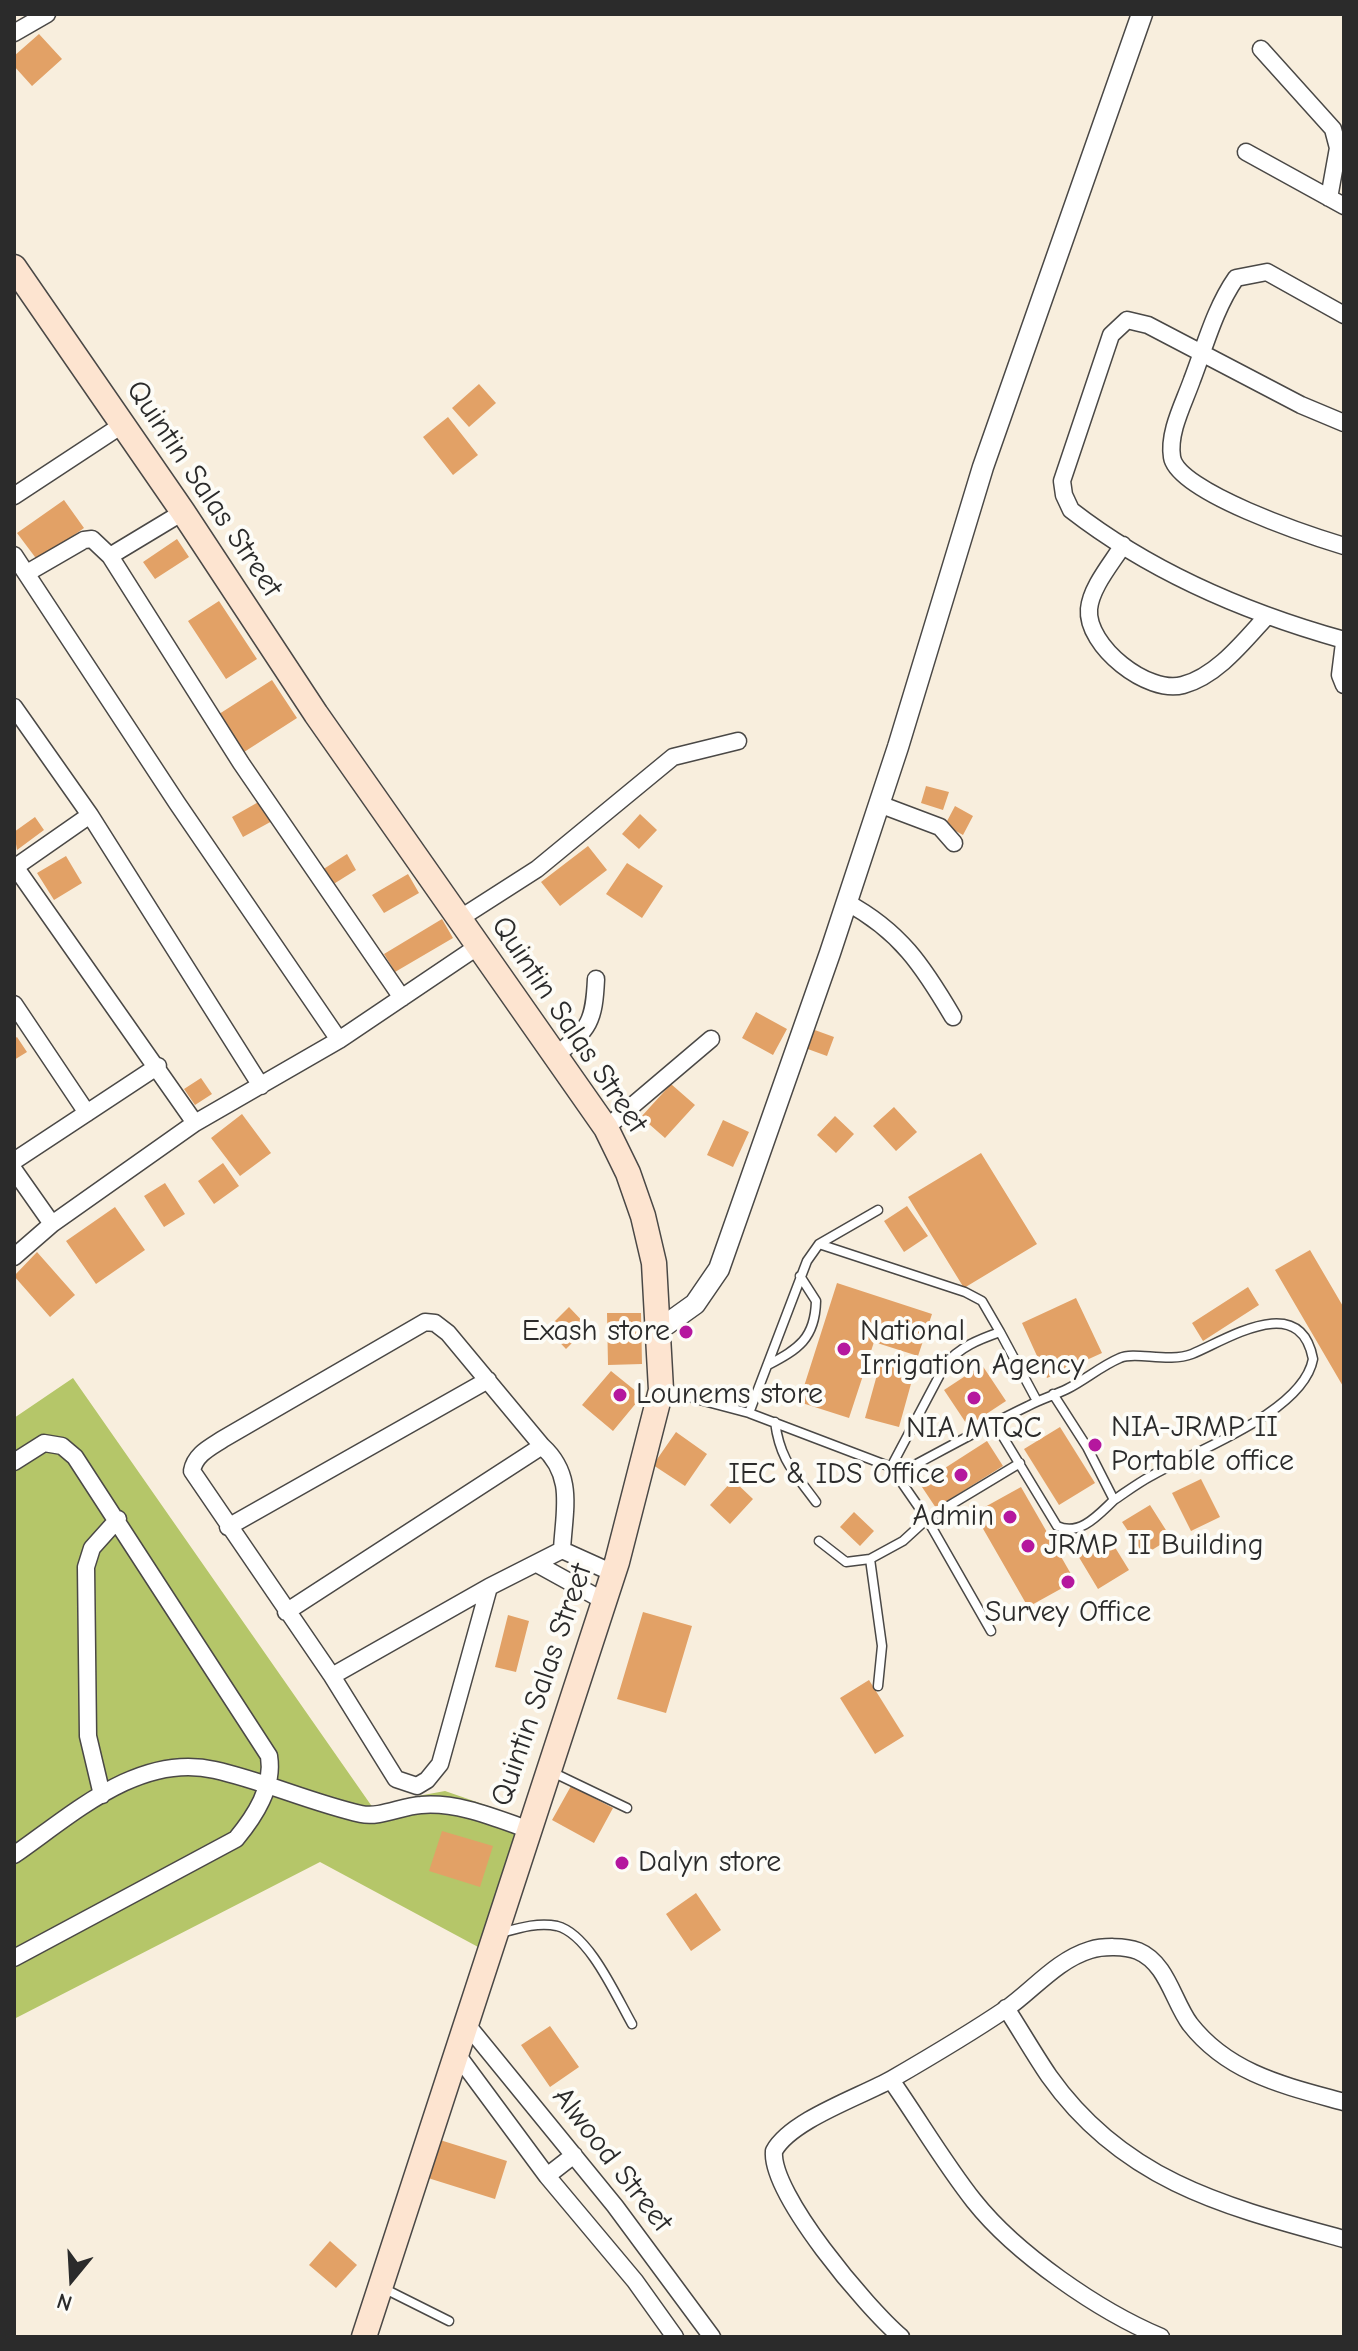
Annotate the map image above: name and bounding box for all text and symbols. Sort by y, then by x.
street label: Quintin Salas Street [118,374,290,604]
street label: Quintin Salas Street [483,910,655,1140]
place label: Exash store [522,1314,670,1350]
place label: National Irrigation Agency [860,1314,1084,1384]
marker: Exash store [677,1323,695,1341]
marker: National Irrigation Agency [835,1340,853,1358]
place label: Lounems store [636,1377,823,1413]
marker: Lounems store [611,1386,629,1404]
marker: NIA MTQC [965,1389,983,1407]
place label: NIA-JRMP II Portable office [1111,1410,1294,1480]
place label: NIA MTQC [906,1411,1042,1447]
marker: NIA-JRMP II Portable office [1086,1436,1104,1454]
place label: IEC & IDS Office [728,1457,945,1493]
marker: IEC & IDS Office [952,1466,970,1484]
place label: Admin [912,1499,994,1535]
marker: Admin [1001,1508,1019,1526]
place label: JRMP II Building [1044,1528,1264,1564]
marker: JRMP II Building [1019,1537,1037,1555]
street label: Quintin Salas Street [484,1559,600,1811]
marker: Survey Office [1059,1573,1077,1591]
place label: Survey Office [985,1595,1151,1631]
place label: Dalyn store [638,1845,781,1881]
marker: Dalyn store [613,1854,631,1872]
street label: Alwood Street [544,2080,680,2240]
north arrow [32,2239,112,2319]
text: N [54,2287,75,2316]

